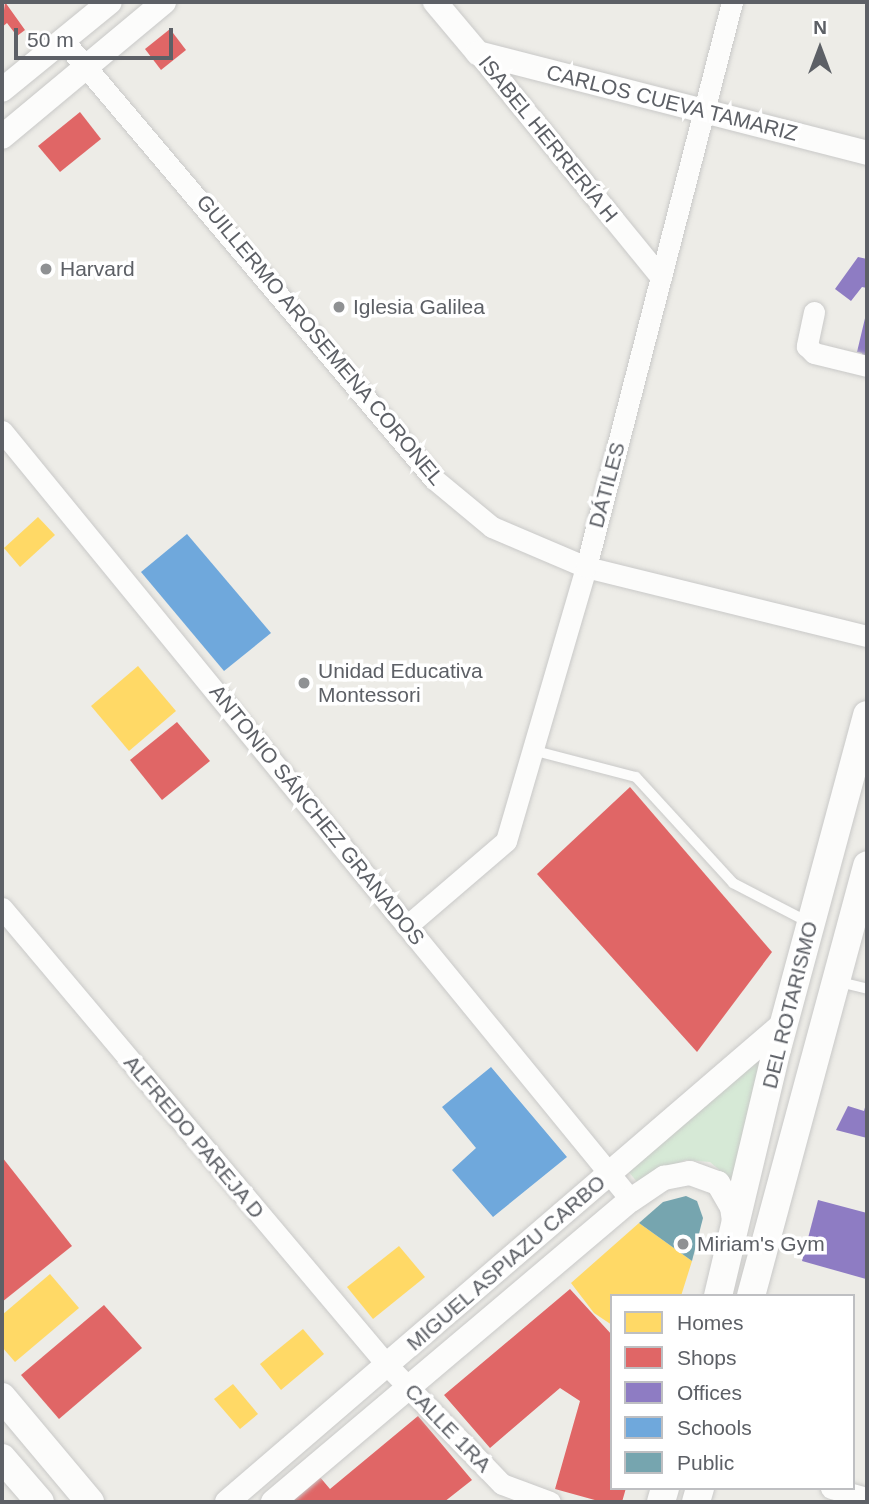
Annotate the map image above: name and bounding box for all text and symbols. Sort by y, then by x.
scale bar [18,14,177,58]
north arrow [785,14,855,84]
text: N [813,17,827,38]
text: 50 m [27,28,74,51]
street label: ISABEL HERRERÍA H [472,50,624,228]
street label: CARLOS CUEVA TAMARIZ [543,59,801,147]
street label: GUILLERMO AROSEMENA CORONEL [190,189,450,491]
place label: Harvard [60,256,135,282]
marker: Harvard [38,261,54,277]
place label: Iglesia Galilea [353,294,485,320]
marker: Iglesia Galilea [331,299,347,315]
street label: DÁTILES [584,439,630,531]
place label: Unidad Educativa Montessori [318,658,483,708]
marker: Unidad Educativa Montessori [296,675,312,691]
street label: ANTONIO SÁNCHEZ GRANADOS [204,680,430,950]
street label: DEL ROTARISMO [757,918,823,1092]
street label: ALFREDO PAREJA D [118,1050,270,1224]
street label: MIGUEL ASPIAZU CARBO [401,1169,611,1357]
place label: Miriam's Gym [697,1231,825,1257]
marker: Miriam's Gym [675,1236,691,1252]
legend [610,1294,855,1490]
text: Homes [677,1311,744,1334]
text: Shops [677,1346,737,1369]
street label: CALLE 1RA [400,1379,496,1477]
text: Offices [677,1381,742,1404]
text: Schools [677,1416,752,1439]
text: Public [677,1451,734,1474]

